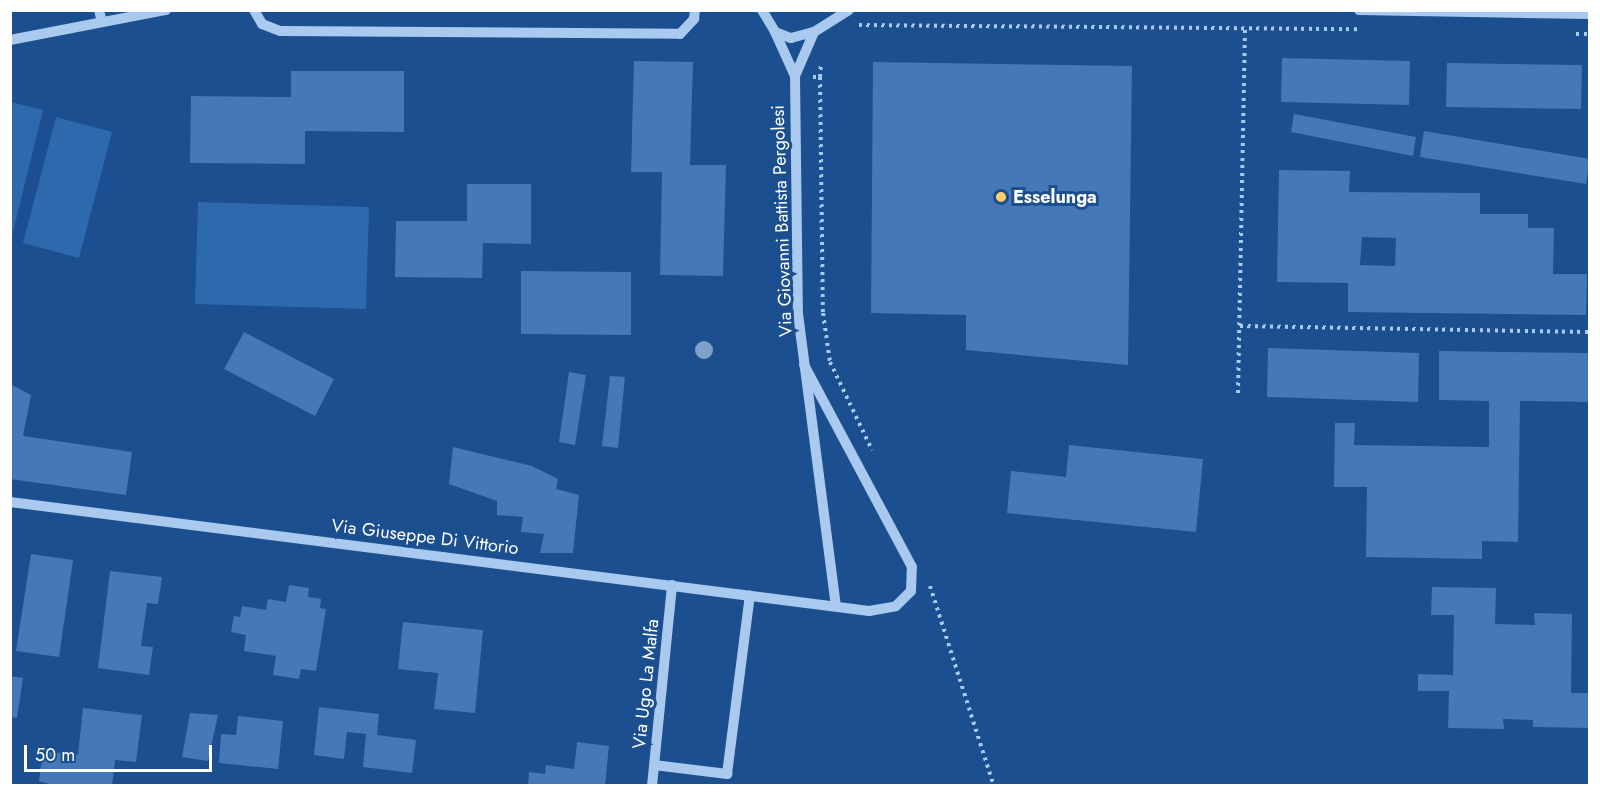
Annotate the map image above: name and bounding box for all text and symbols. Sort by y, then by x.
street label: Via Giovanni Battista Pergolesi [767,105,797,337]
place label: Esselunga [1013,186,1097,208]
marker: Esselunga [994,190,1008,204]
street label: Via Giuseppe Di Vittorio [330,515,520,559]
street label: Via Ugo La Malfa [628,618,664,750]
scale bar [27,733,214,771]
text: 50 m [35,742,75,768]

